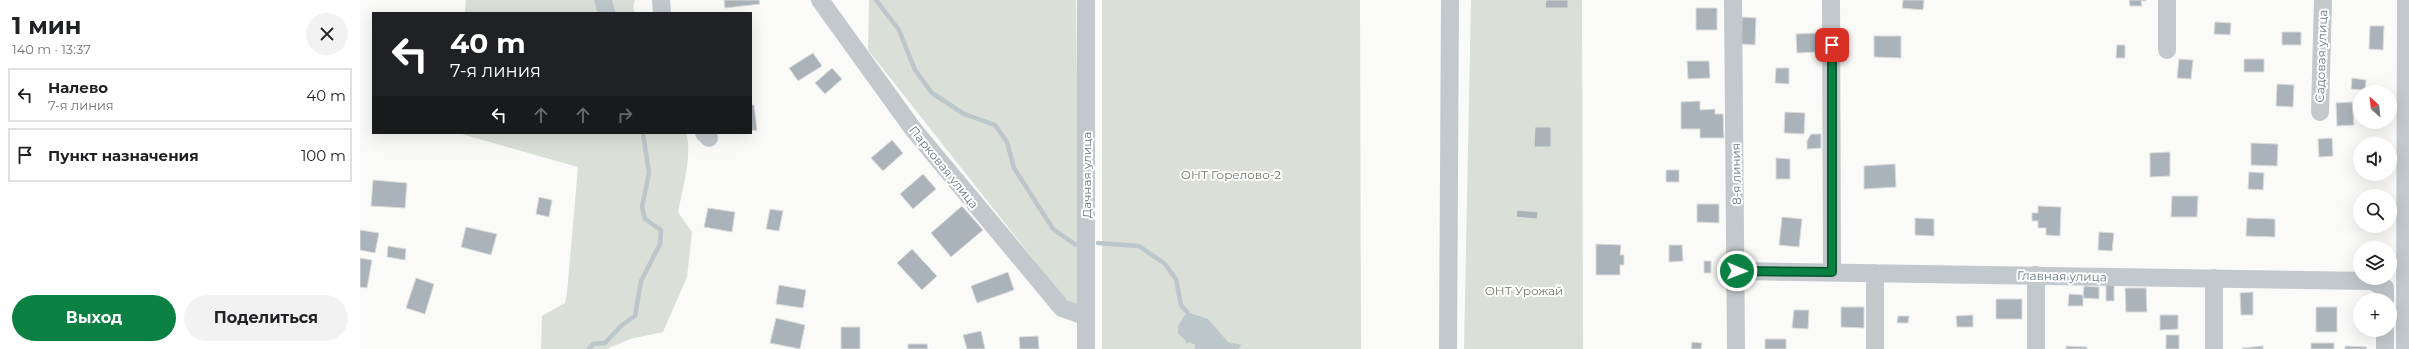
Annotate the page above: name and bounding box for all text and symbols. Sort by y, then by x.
street label: Садовая улица [2312,9,2330,103]
text: 1 мин [12,11,81,40]
button: close [306,13,348,55]
text: 40 m [450,26,526,60]
icon: left [384,28,436,80]
pin [1815,28,1849,62]
icon: arrive [1821,34,1843,56]
text: 140 m · 13:37 [12,41,91,57]
text: 7-я линия [450,60,541,82]
text: Налево [48,78,108,97]
icon: left [14,84,36,106]
north arrow [2353,85,2397,129]
map controls [2353,85,2397,337]
text: 40 m [306,86,346,105]
text: 7-я линия [48,97,114,113]
icon: left [488,104,510,126]
icon: ahead [530,104,552,126]
icon: ahead [572,104,594,126]
icon: right [614,104,636,126]
street label: Парковая улица [906,123,982,211]
street label: Дачная улица [1079,132,1094,218]
button: sound [2353,137,2397,181]
street label: 8-я линия [1728,143,1744,205]
icon: arrive [14,144,36,166]
text: Пункт назначения [48,146,199,165]
text: 100 m [301,146,346,165]
park label: ОНТ Горелово-2 [1181,167,1281,182]
button: search [2353,189,2397,233]
button: layers [2353,241,2397,285]
position arrow [1716,250,1758,292]
street label: Главная улица [2017,268,2107,284]
park label: ОНТ Урожай [1485,283,1563,298]
button: + [2353,293,2397,337]
button: Выход [12,295,176,341]
button: Поделиться [184,295,348,341]

